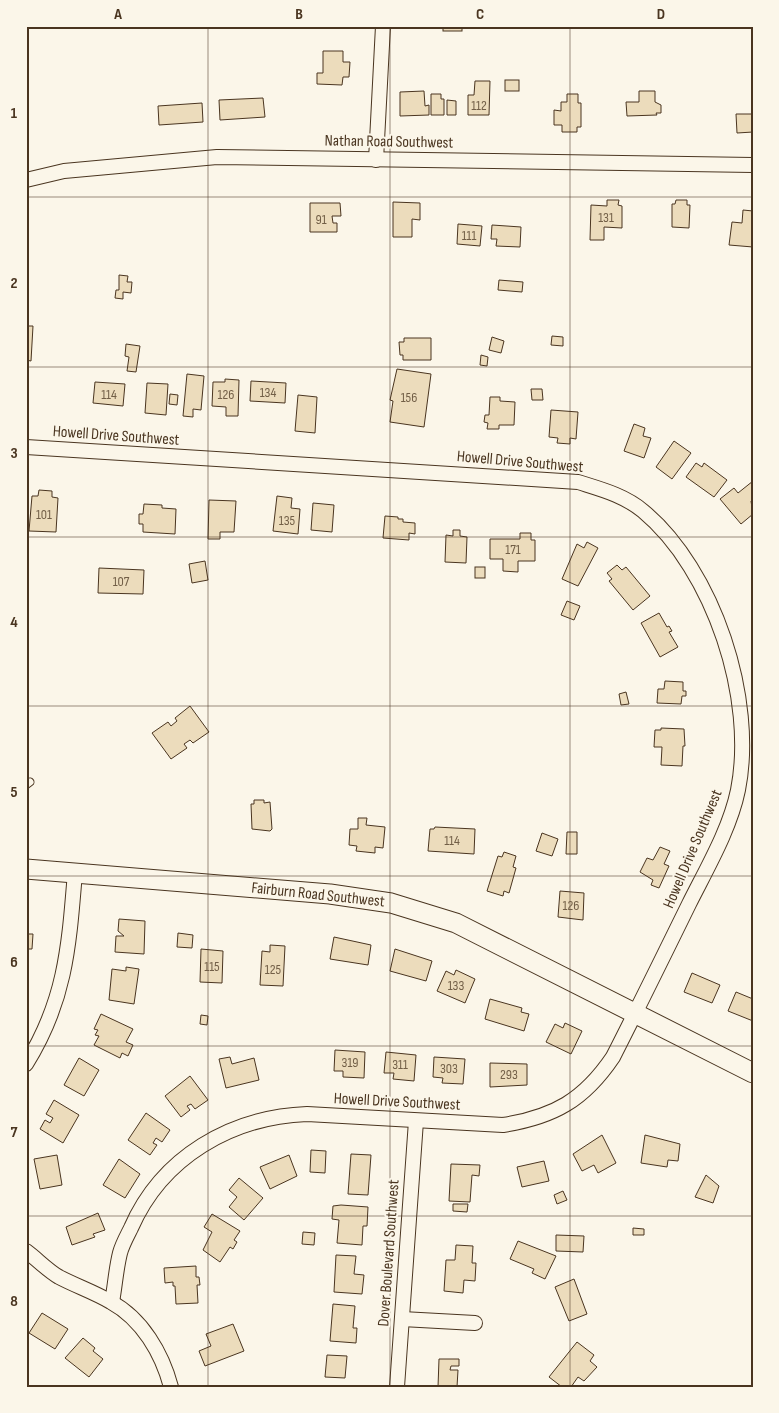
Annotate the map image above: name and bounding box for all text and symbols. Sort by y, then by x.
text: A [113,5,122,24]
text: B [295,5,303,24]
text: C [476,5,484,24]
text: D [657,5,665,24]
house number: 112 [471,97,487,114]
text: 1 [11,104,18,123]
street label: Nathan Road Southwest [325,131,454,153]
house number: 131 [598,209,614,226]
house number: 91 [315,211,327,228]
house number: 111 [462,227,476,244]
text: 2 [10,274,18,293]
house number: 134 [260,384,276,401]
house number: 114 [101,386,117,403]
house number: 126 [218,386,234,403]
house number: 156 [401,389,417,406]
street label: Howell Drive Southwest [52,422,180,450]
text: 3 [10,444,18,463]
street label: Howell Drive Southwest [456,447,584,477]
house number: 101 [36,506,52,523]
house number: 135 [279,512,296,529]
house number: 171 [505,541,521,558]
house number: 107 [113,573,130,590]
text: 4 [10,613,18,632]
text: 5 [10,783,18,802]
street label: Howell Drive Southwest [659,787,727,911]
house number: 114 [444,832,460,849]
street label: Fairburn Road Southwest [250,879,386,911]
house number: 126 [563,897,579,914]
text: 6 [10,953,18,972]
house number: 115 [204,958,220,975]
house number: 125 [265,961,282,978]
house number: 133 [448,977,464,994]
house number: 319 [342,1054,358,1071]
house number: 311 [392,1056,408,1073]
house number: 303 [440,1060,458,1077]
house number: 293 [500,1066,518,1083]
street label: Howell Drive Southwest [333,1089,461,1115]
text: 7 [11,1123,18,1142]
street label: Dover Boulevard Southwest [374,1179,404,1327]
text: 8 [10,1292,18,1311]

